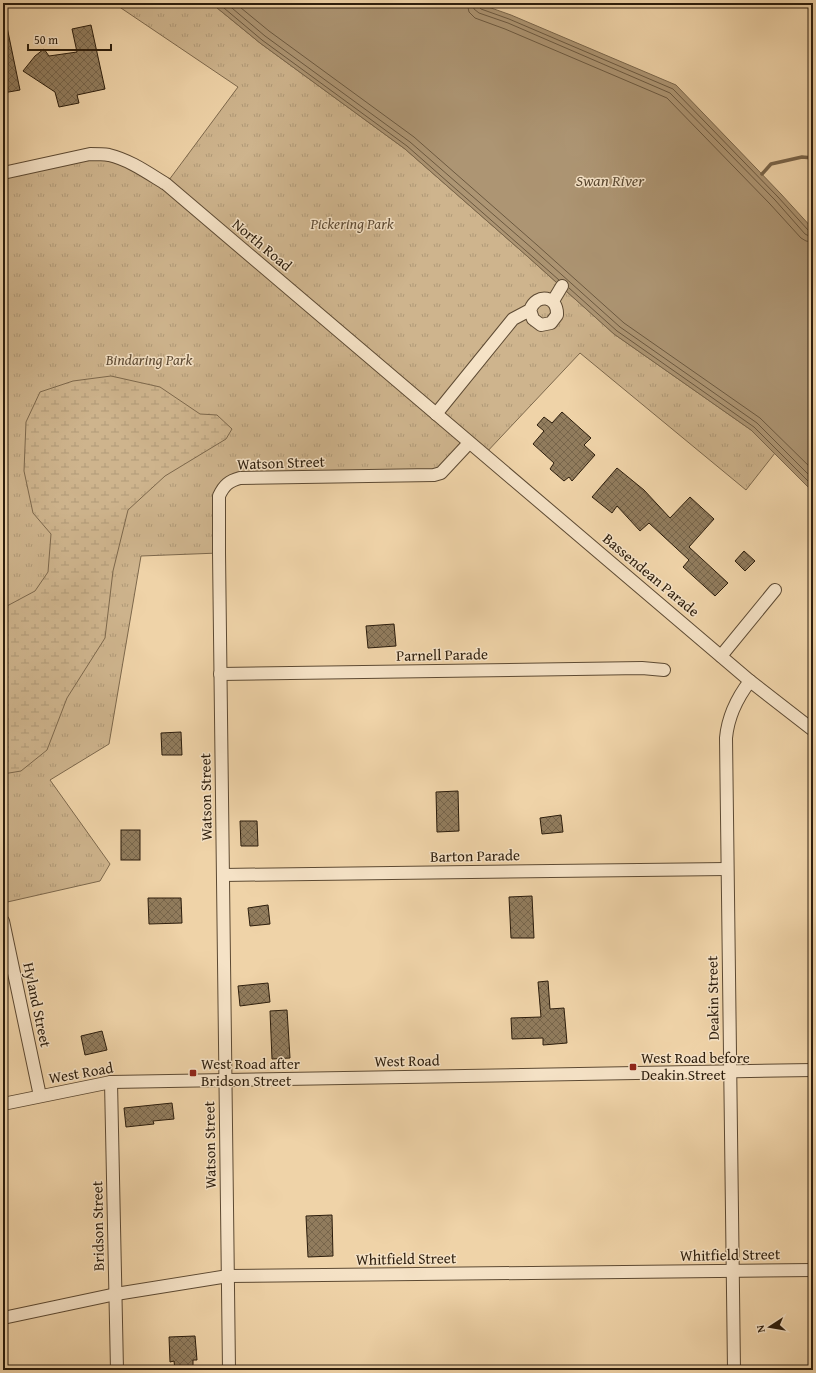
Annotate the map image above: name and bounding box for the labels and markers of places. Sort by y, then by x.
place label: West Road before Deakin Street [641,1047,750,1085]
place label: West Road after Bridson Street [201,1053,300,1091]
marker: West Road before Deakin Street [628,1062,638,1072]
marker: West Road after Bridson Street [188,1068,198,1078]

